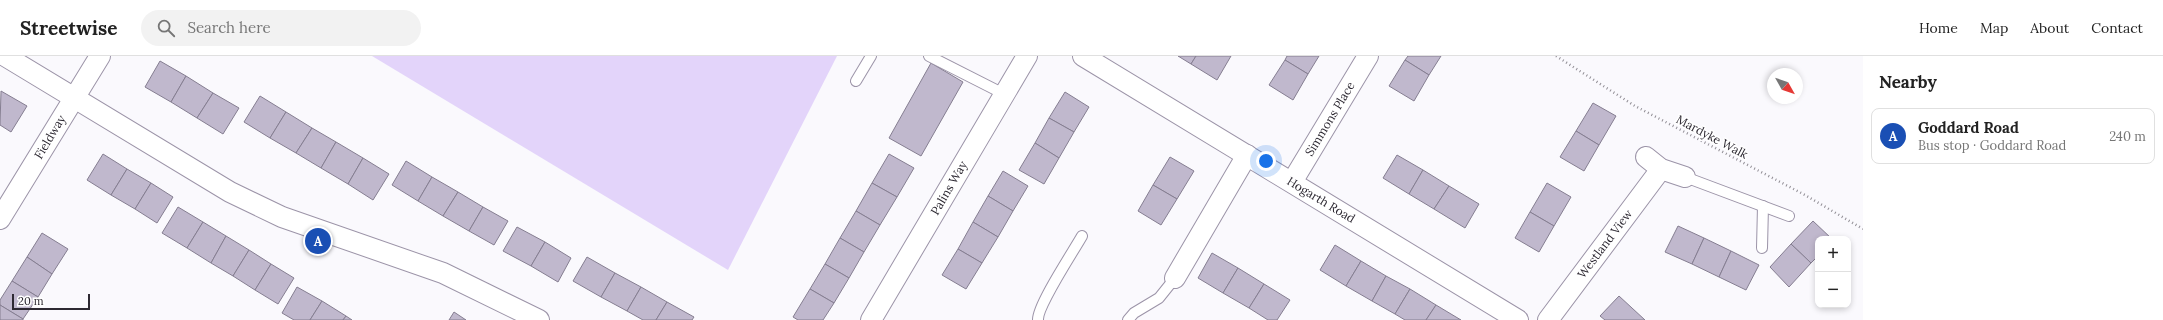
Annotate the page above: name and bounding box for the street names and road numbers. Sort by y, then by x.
street label: Simmons Place [1301,78,1358,159]
street label: Fieldway [31,111,69,161]
street label: Mardyke Walk [1674,111,1751,162]
street label: Palins Way [927,157,970,217]
street label: Hogarth Road [1284,173,1358,226]
street label: Westland View [1574,206,1636,281]

